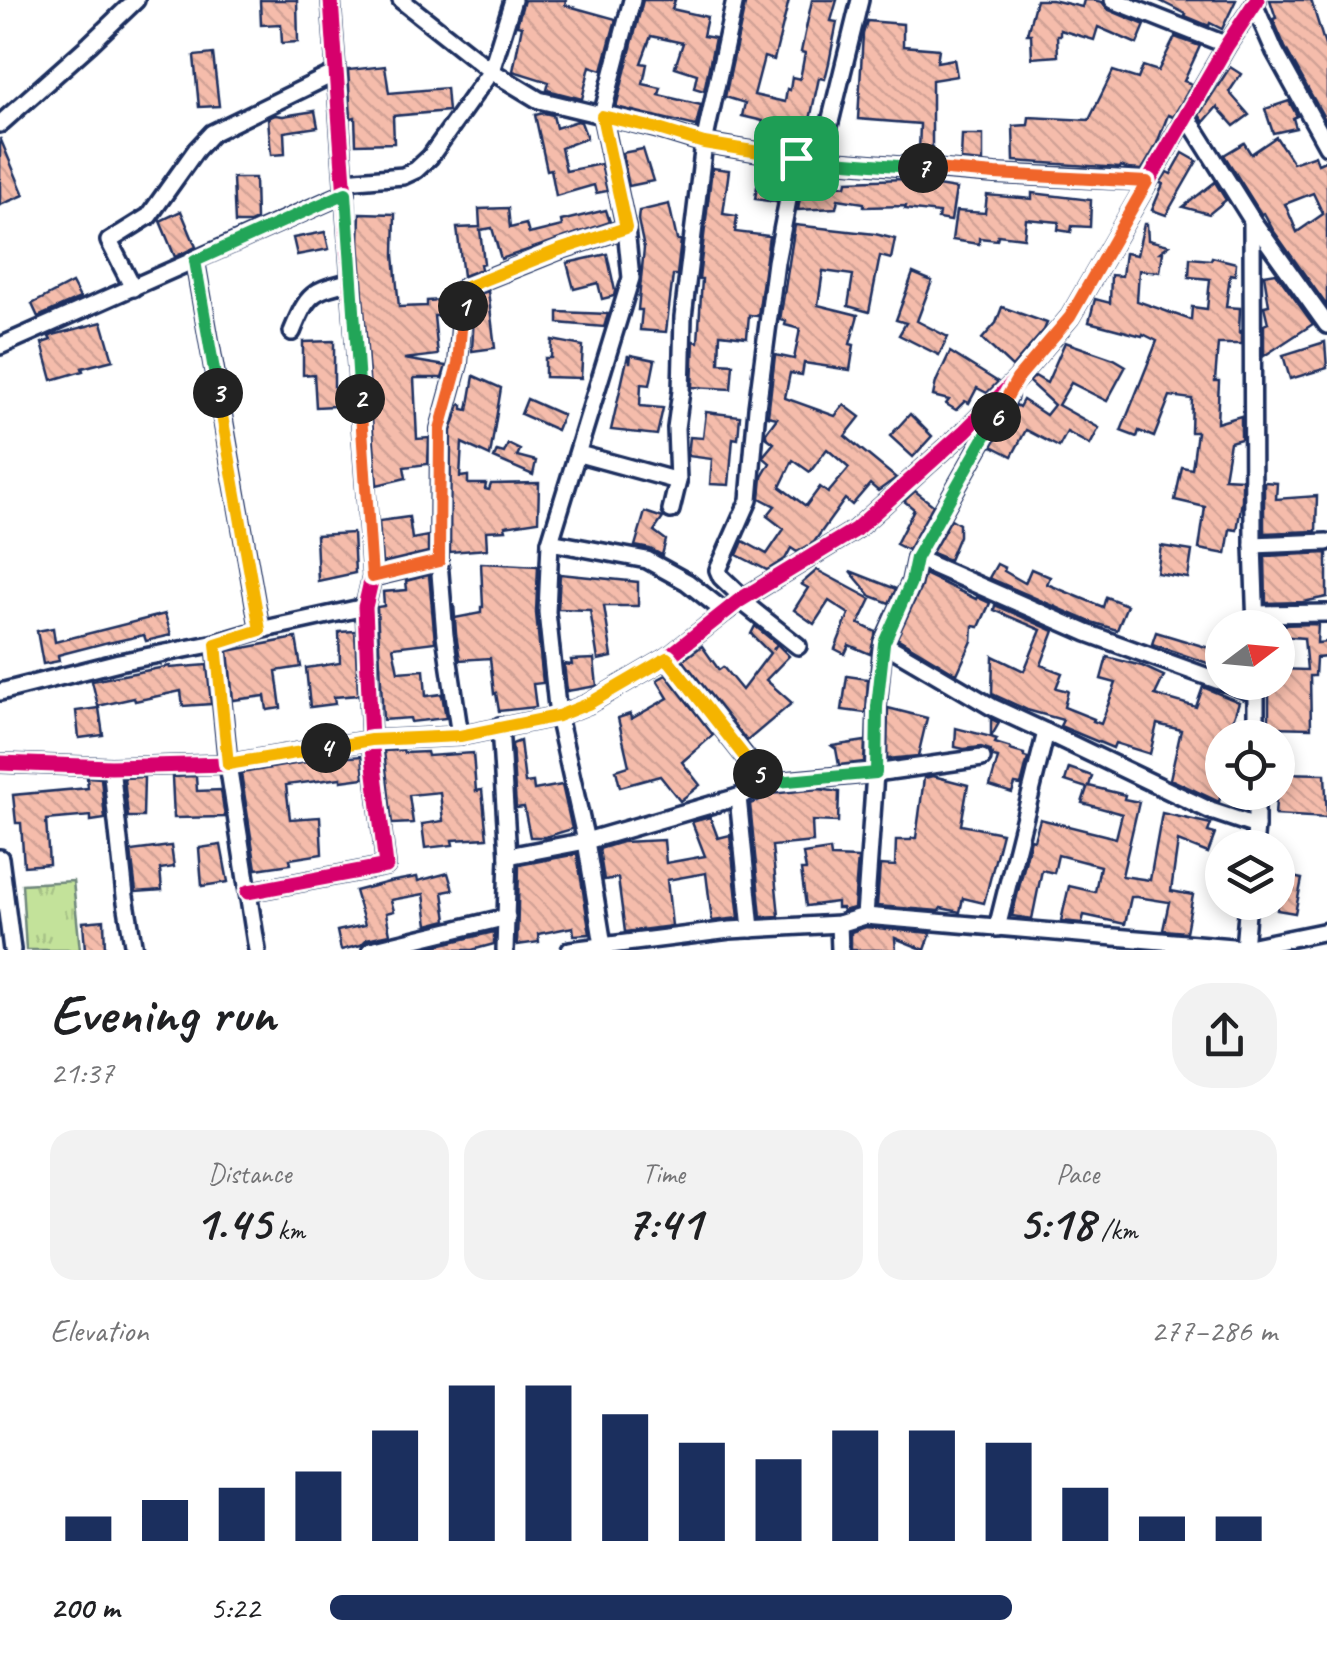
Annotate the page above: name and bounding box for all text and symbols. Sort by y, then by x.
pin [754,116,839,201]
icon: arrive [769,131,824,186]
pin: 7 [898,143,948,193]
text: 7 [917,150,929,185]
pin: 1 [438,281,488,331]
text: 1 [457,288,469,323]
pin: 3 [193,368,243,418]
pin: 2 [335,374,385,424]
text: 3 [212,375,224,410]
text: 2 [354,381,366,416]
pin: 6 [971,392,1021,442]
text: 6 [989,399,1003,434]
north arrow [1205,610,1295,700]
map controls [1205,610,1295,920]
button: locate [1205,720,1295,810]
pin: 4 [301,723,351,773]
text: 4 [320,730,332,765]
pin: 5 [733,749,783,799]
text: 5 [752,756,764,791]
button: layers [1205,830,1295,920]
text: Evening run [50,979,275,1049]
button: share [1172,983,1277,1088]
text: 21:37 [50,1052,114,1093]
text: Distance [208,1156,291,1191]
text: Time [642,1156,685,1191]
text: Pace [1056,1156,1099,1191]
text: 1.45 [194,1191,271,1254]
text: 7:41 [625,1191,702,1254]
text: 5:18 [1018,1191,1094,1254]
text: km [271,1212,305,1247]
text: /km [1094,1212,1137,1247]
text: Elevation [50,1310,148,1351]
text: 277–286 m [1151,1310,1277,1351]
text: 200 m [50,1587,119,1628]
text: 5:22 [210,1587,260,1628]

